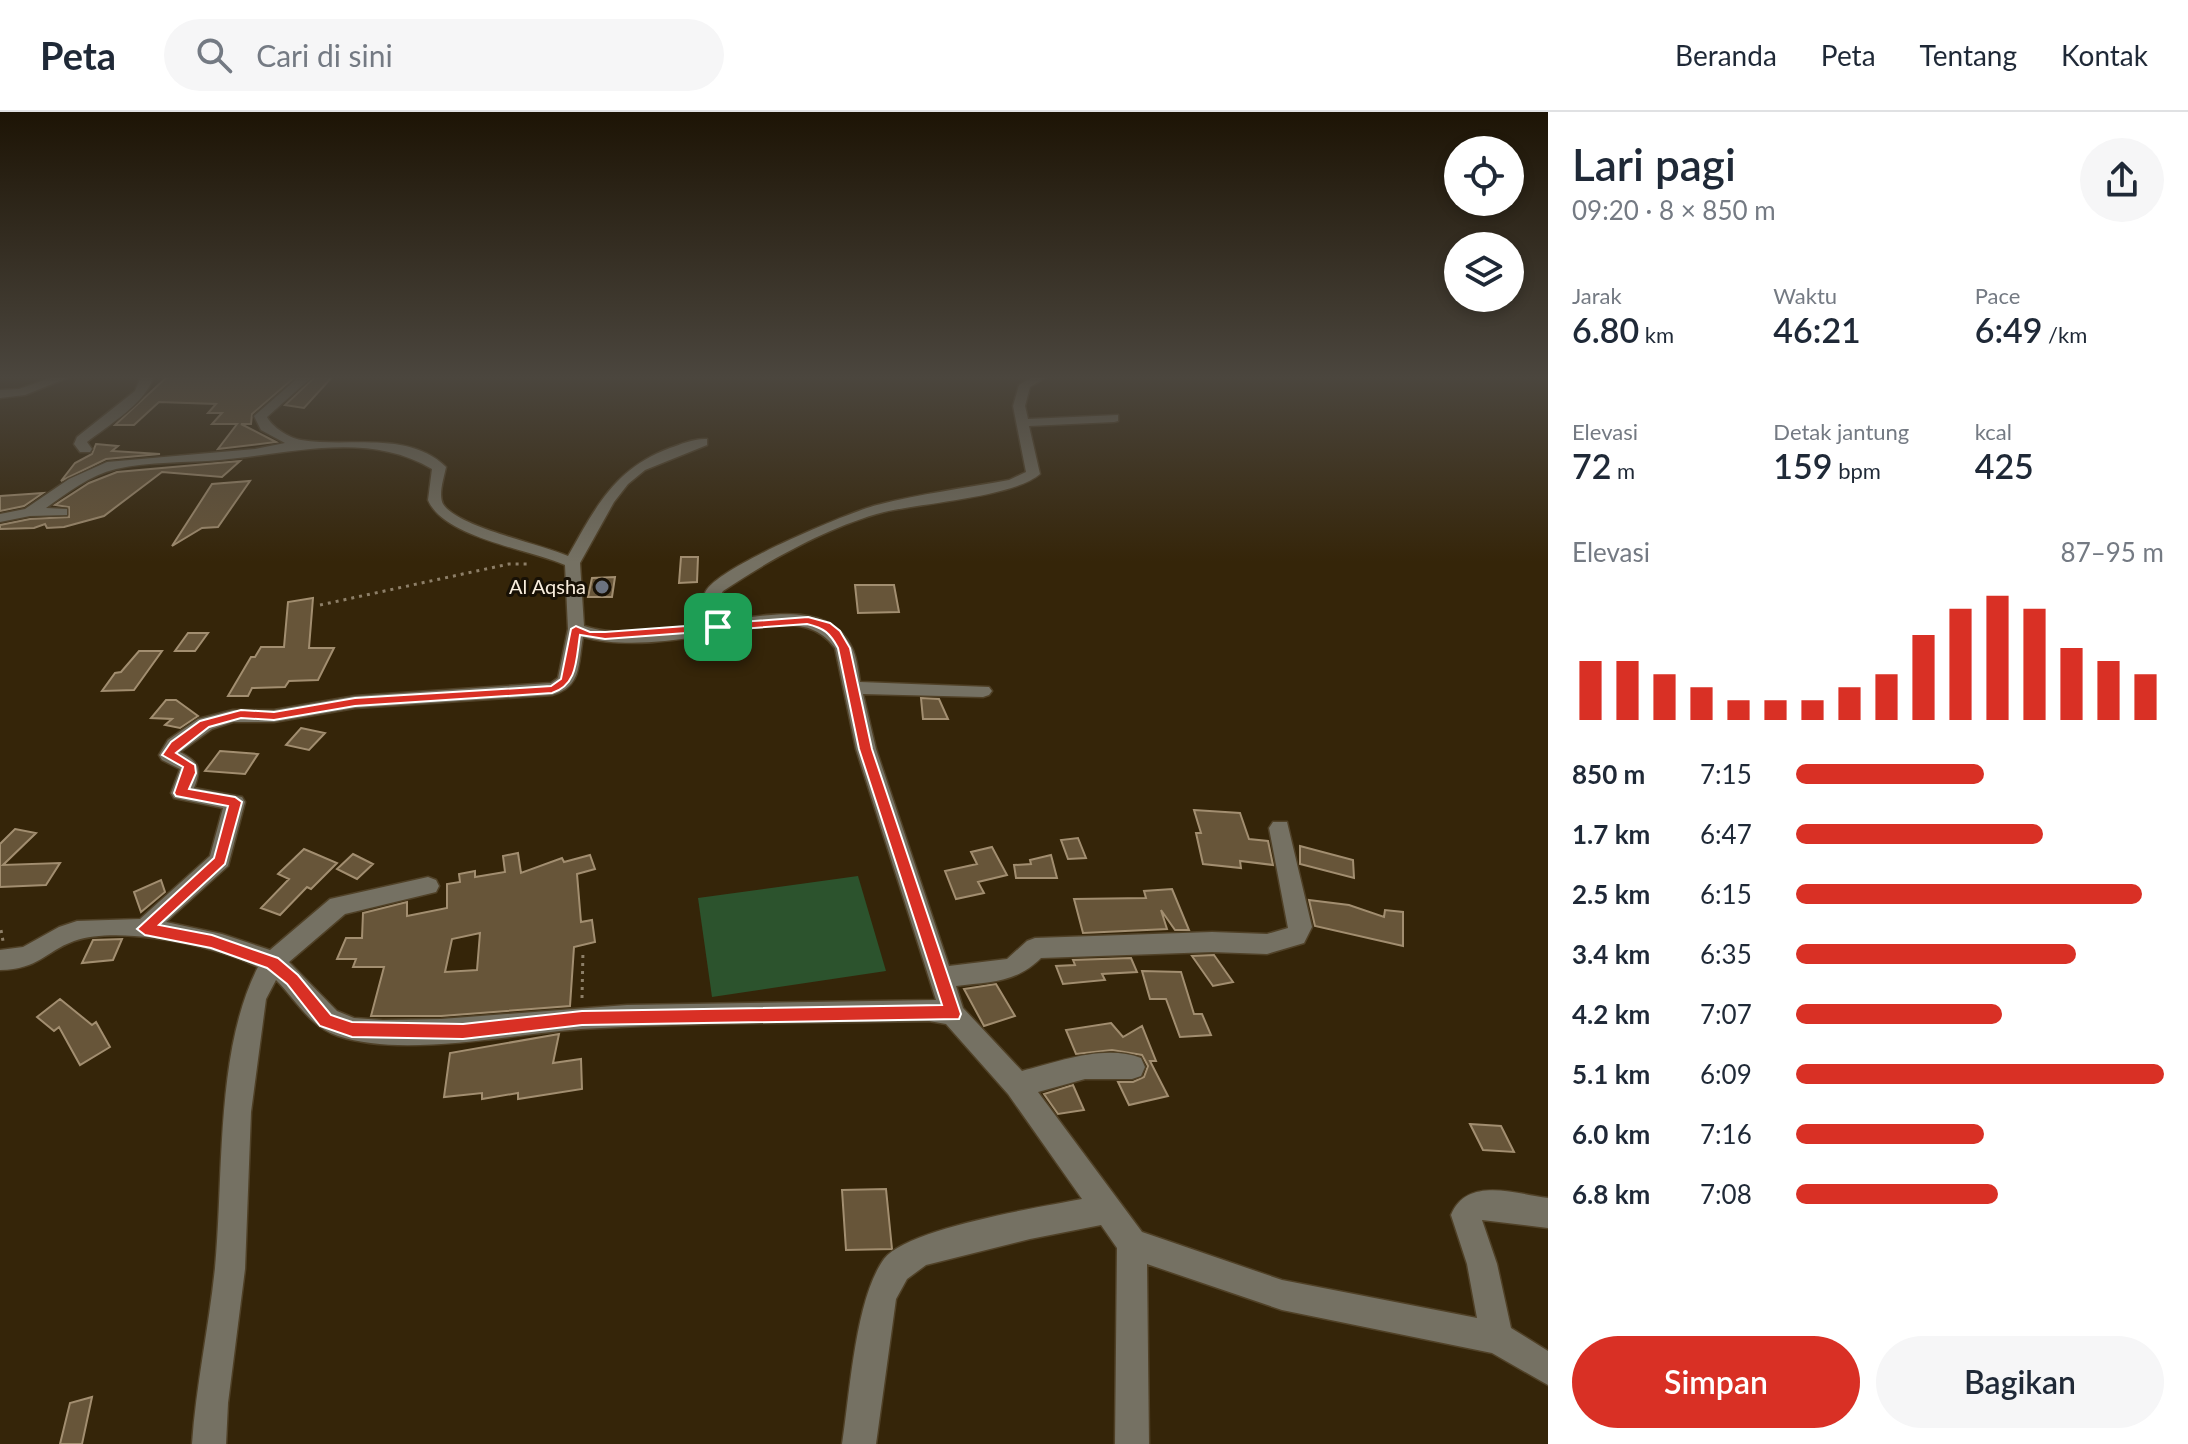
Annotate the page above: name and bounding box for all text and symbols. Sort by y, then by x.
search box [164,19,724,91]
text: Peta [40,32,116,78]
icon: search [192,33,236,77]
text: Cari di sini [256,37,393,73]
text: Beranda [1675,38,1777,72]
text: Peta [1821,38,1876,72]
text: Tentang [1920,38,2017,72]
text: Kontak [2061,38,2148,72]
map controls [1444,136,1524,312]
button: locate [1444,136,1524,216]
text: Lari pagi [1572,138,1736,190]
button: share [2080,138,2164,222]
text: 09:20 · 8 × 850 m [1572,194,1776,226]
button: layers [1444,232,1524,312]
text: Jarak [1572,282,1622,309]
text: Waktu [1773,282,1837,309]
text: Pace [1975,282,2020,309]
text: 6.80 [1572,309,1639,350]
text: 46:21 [1773,309,1861,350]
text: 6:49 [1975,309,2042,350]
text: km [1639,321,1674,348]
text: /km [2042,321,2087,348]
text: Elevasi [1572,418,1638,445]
text: Detak jantung [1773,418,1909,445]
text: kcal [1975,418,2012,445]
text: 72 [1572,445,1611,486]
text: 159 [1773,445,1833,486]
text: 425 [1975,445,2034,486]
text: m [1611,457,1635,484]
text: bpm [1833,457,1881,484]
text: Elevasi [1572,536,1650,568]
text: 87–95 m [2061,536,2164,568]
place label: Al Aqsha [509,574,586,598]
marker: Al Aqsha [593,578,611,596]
pin [684,593,752,661]
icon: arrive [696,605,740,649]
text: 850 m [1572,758,1645,790]
text: 7:15 [1700,758,1752,790]
text: 1.7 km [1572,818,1650,850]
text: 6:47 [1700,818,1752,850]
text: 2.5 km [1572,878,1650,910]
text: 6:15 [1700,878,1752,910]
text: 3.4 km [1572,938,1650,970]
text: 6:35 [1700,938,1752,970]
text: 4.2 km [1572,998,1650,1030]
text: 7:07 [1700,998,1752,1030]
text: 5.1 km [1572,1058,1650,1090]
text: 6:09 [1700,1058,1752,1090]
text: 6.0 km [1572,1118,1650,1150]
text: 7:16 [1700,1118,1752,1150]
text: 6.8 km [1572,1178,1650,1210]
text: 7:08 [1700,1178,1752,1210]
button: Simpan [1572,1336,1860,1428]
button: Bagikan [1876,1336,2164,1428]

